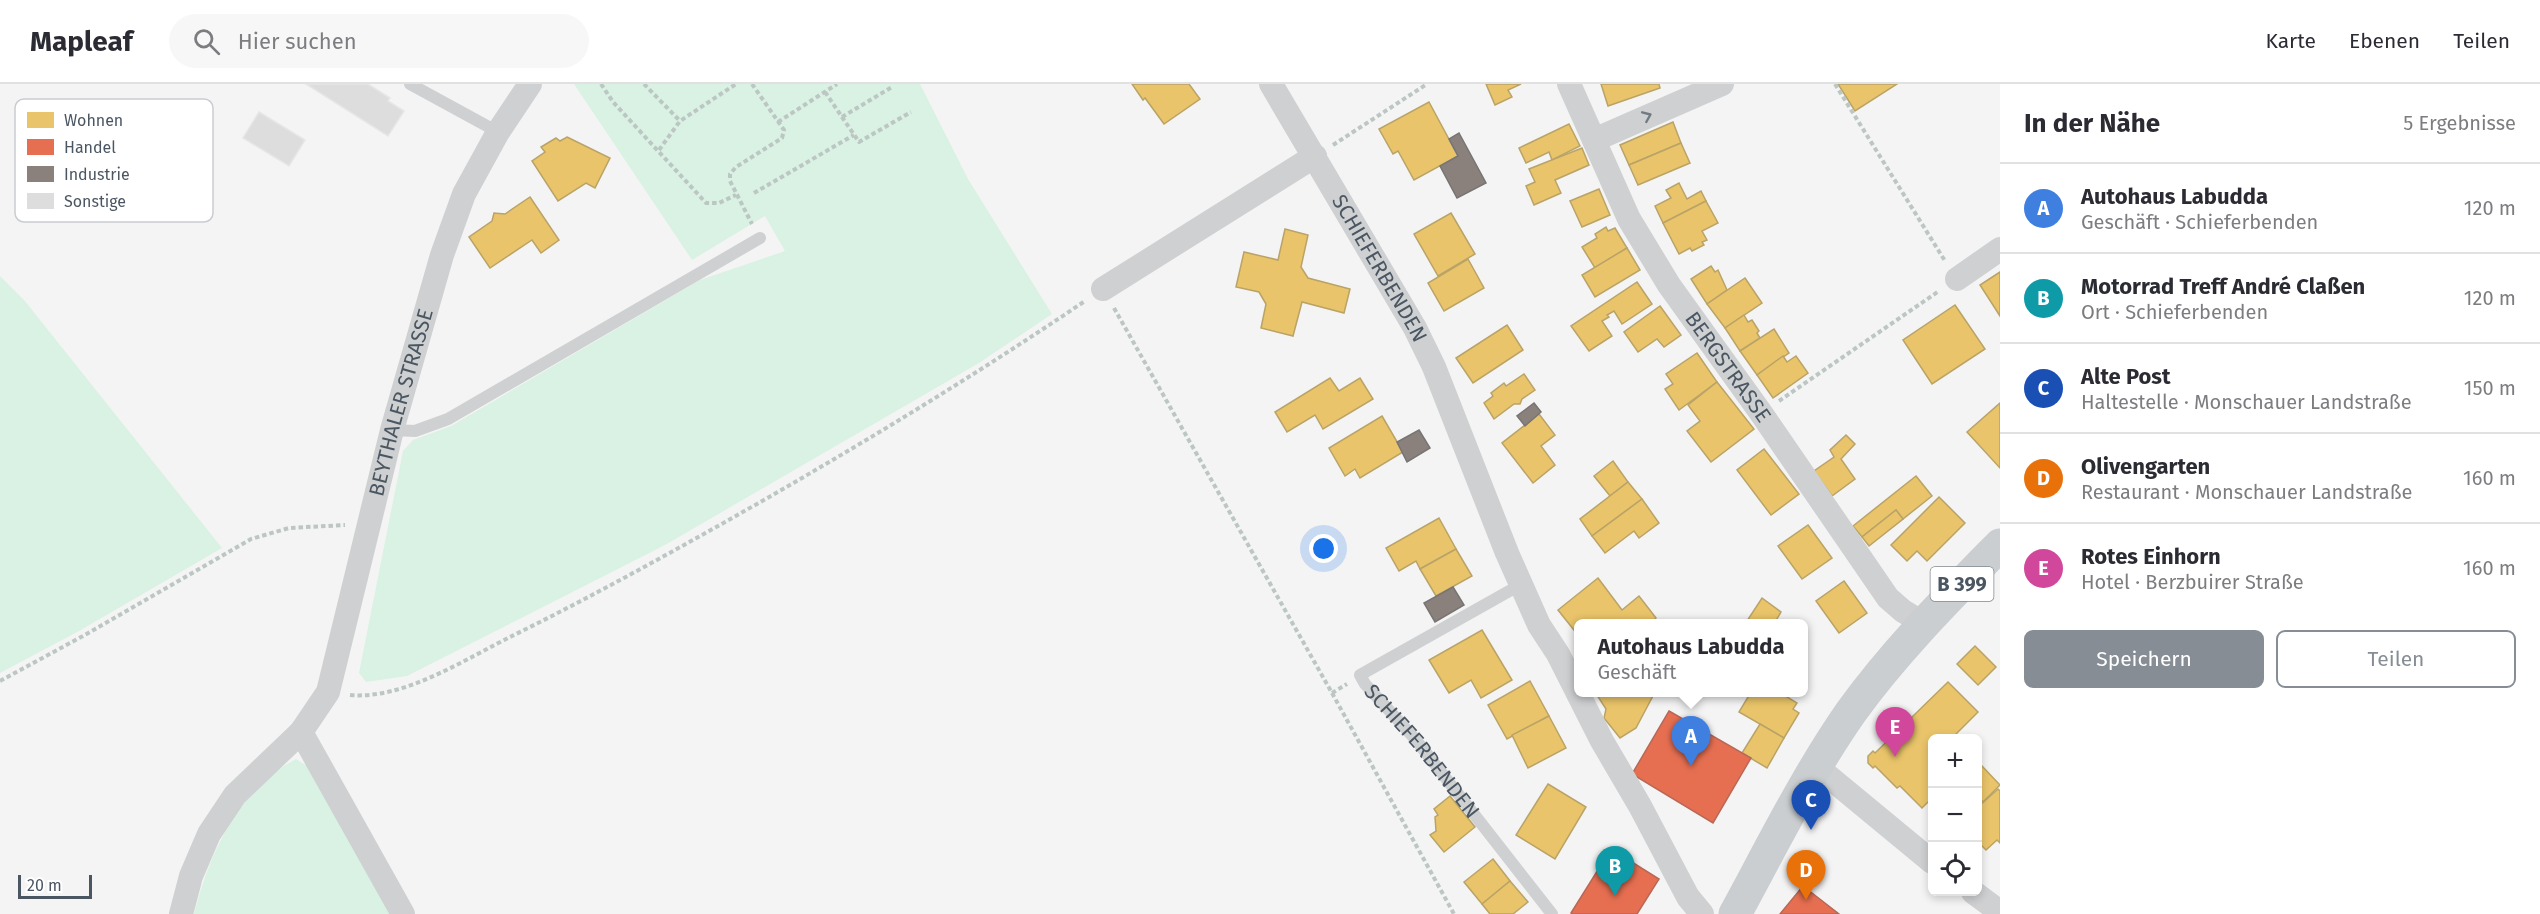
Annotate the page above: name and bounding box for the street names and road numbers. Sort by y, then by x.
street label: SCHIEFERBENDEN [1326,190,1433,346]
street label: BEYTHALER STRASSE [363,306,439,499]
street label: BERGSTRASSE [1679,307,1777,427]
road number: B 399 [1930,567,1994,601]
street label: SCHIEFERBENDEN [1359,679,1485,823]

